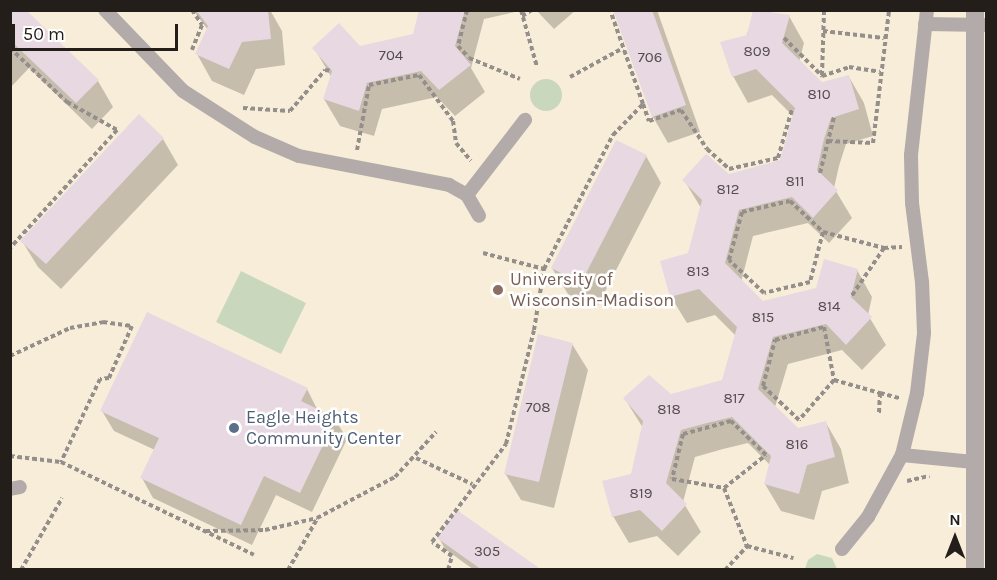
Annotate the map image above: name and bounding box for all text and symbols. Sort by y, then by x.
scale bar [15,12,182,50]
text: 50 m [23,23,65,45]
house number: 809 [744,43,770,61]
house number: 704 [379,47,403,65]
house number: 706 [638,49,662,67]
house number: 810 [807,86,831,104]
house number: 811 [785,173,805,191]
house number: 812 [717,181,739,199]
house number: 813 [686,263,710,281]
place label: University of Wisconsin-Madison [510,269,674,312]
marker: University of Wisconsin-Madison [491,283,505,297]
house number: 814 [818,298,840,316]
house number: 815 [752,309,774,327]
house number: 817 [723,390,745,408]
house number: 708 [525,399,551,417]
house number: 818 [657,401,681,419]
place label: Eagle Heights Community Center [246,407,401,450]
marker: Eagle Heights Community Center [227,421,241,435]
house number: 816 [786,436,808,454]
house number: 819 [630,485,652,503]
north arrow [925,508,985,568]
text: N [949,510,961,529]
house number: 305 [474,543,500,561]

